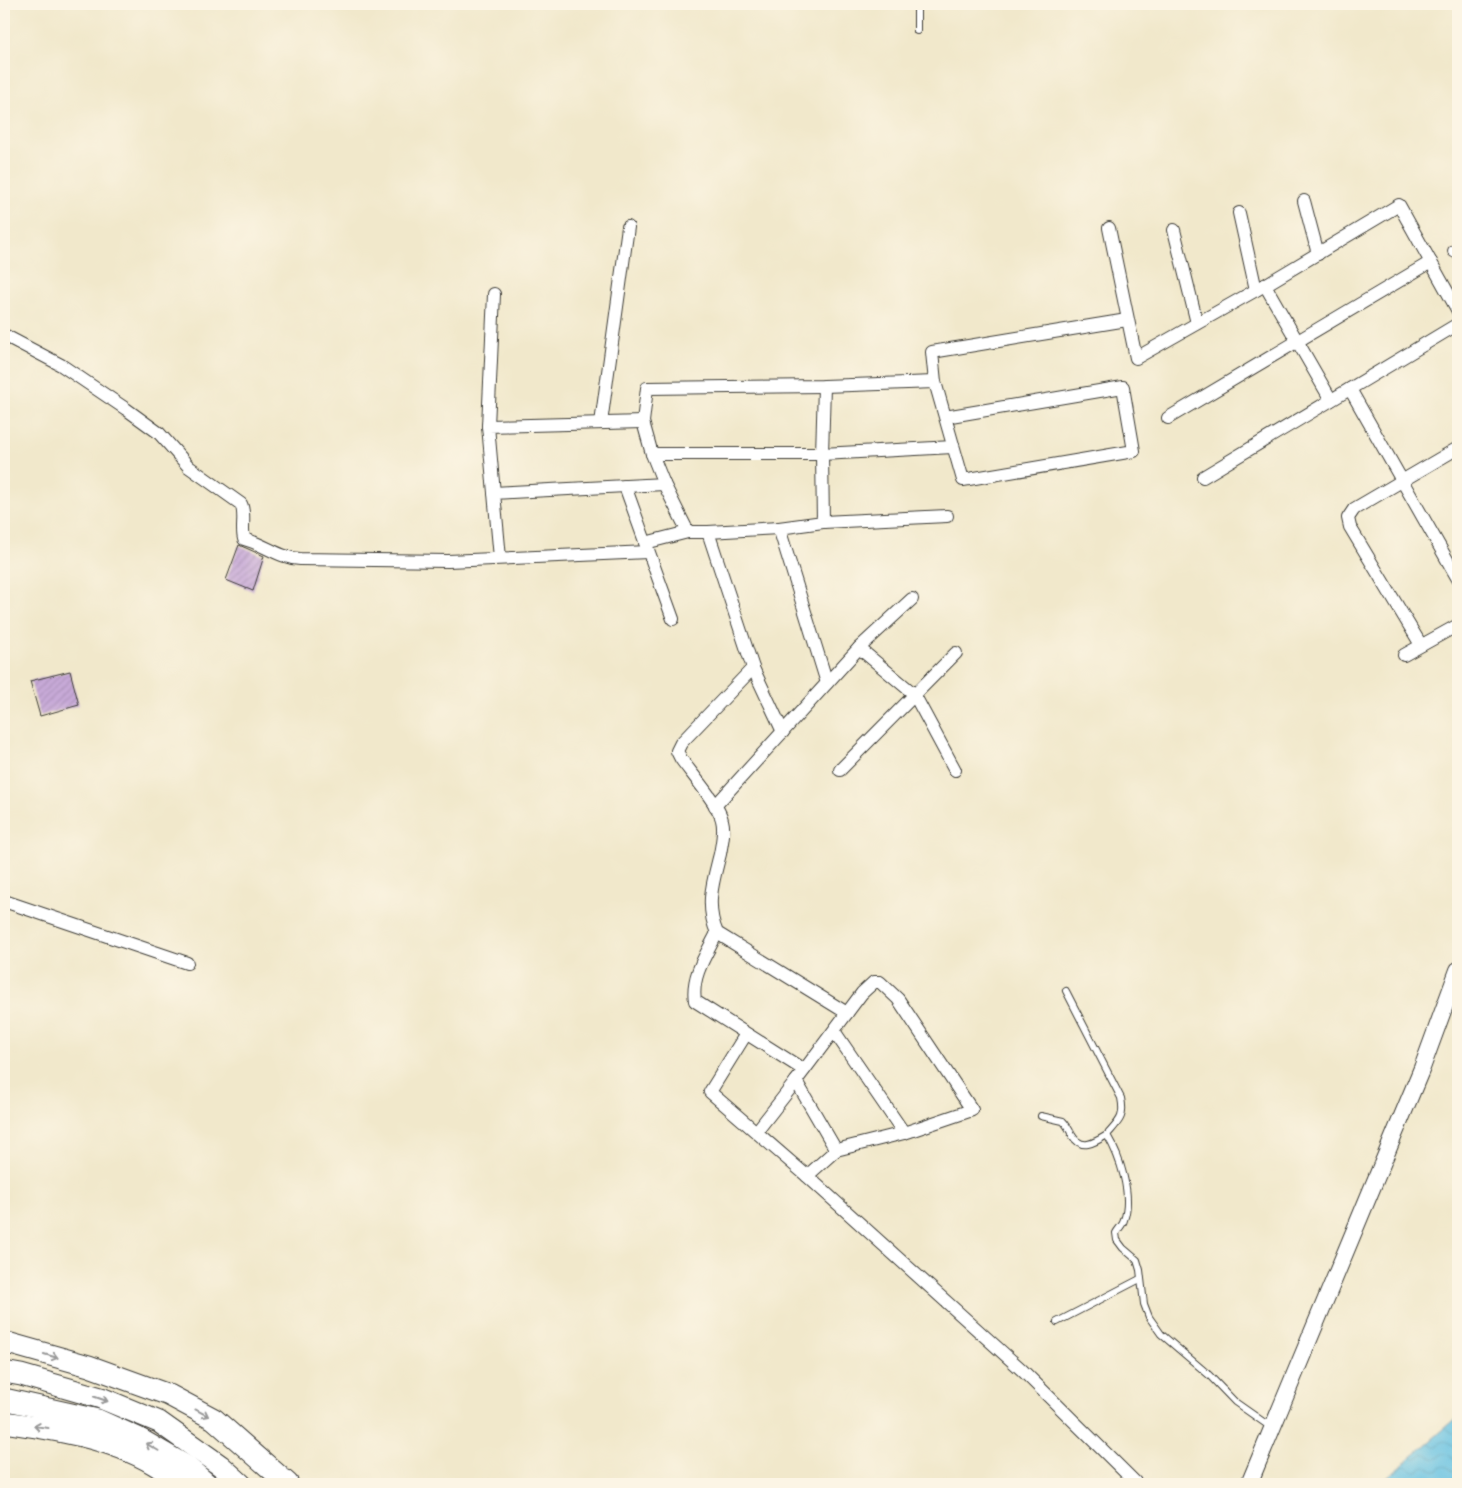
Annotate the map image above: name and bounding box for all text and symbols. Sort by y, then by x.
one-way arrow [42,1351,58,1361]
one-way arrow [93,1395,108,1404]
one-way arrow [195,1408,210,1418]
one-way arrow [33,1422,49,1432]
one-way arrow [146,1441,160,1451]

